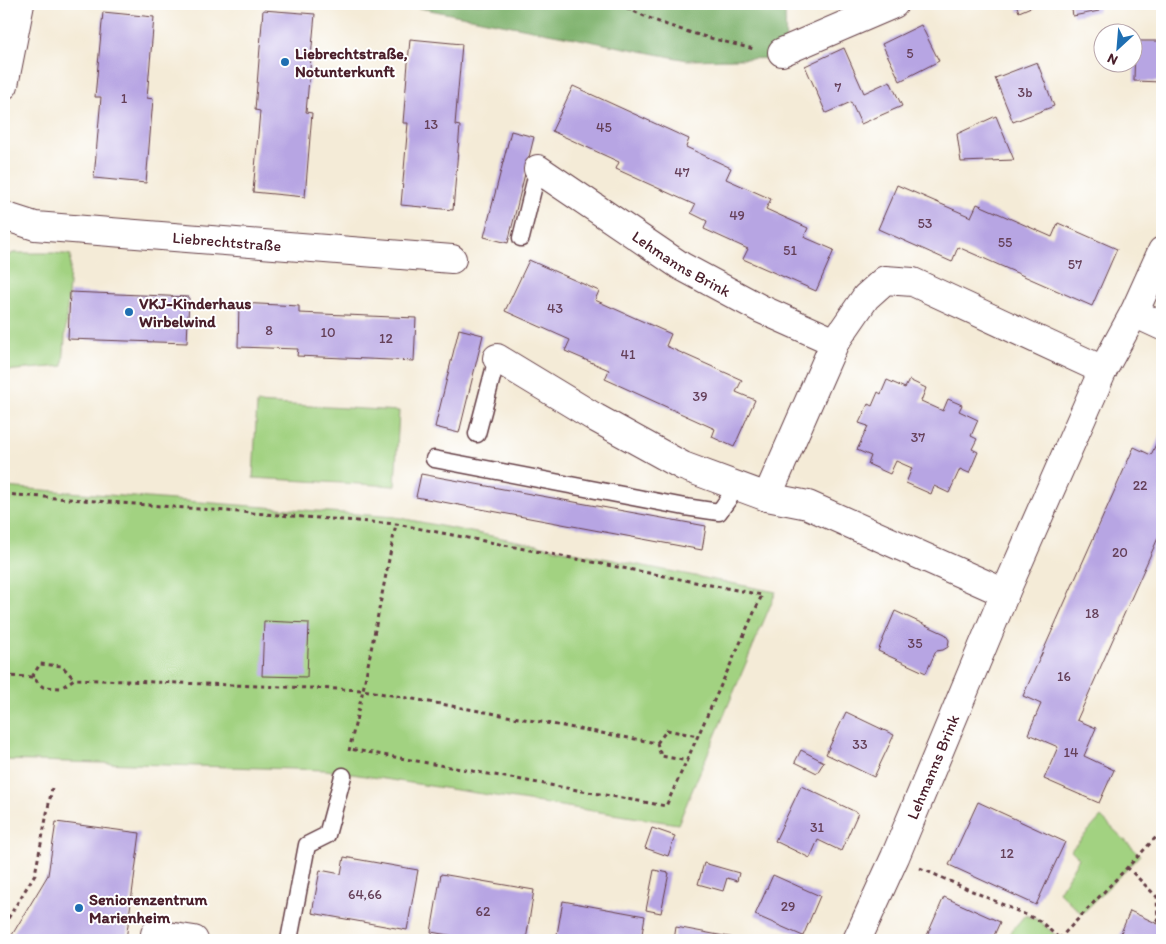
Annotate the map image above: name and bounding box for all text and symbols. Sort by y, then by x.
north arrow [1094,22,1144,72]
place label: Liebrechtstraße, Notunterkunft [295,44,408,81]
house number: 5 [906,45,914,62]
text: N [1105,50,1120,69]
marker: Liebrechtstraße, Notunterkunft [279,56,291,68]
house number: 7 [835,79,842,96]
house number: 3b [1018,84,1032,101]
house number: 1 [121,90,128,107]
house number: 13 [424,116,438,133]
house number: 45 [596,119,612,136]
house number: 47 [674,164,690,181]
house number: 49 [729,207,745,224]
house number: 53 [918,215,933,232]
street label: Lehmanns Brink [628,227,734,301]
street label: Liebrechtstraße [172,228,282,255]
house number: 55 [998,234,1012,251]
house number: 51 [783,242,797,259]
house number: 57 [1068,256,1082,273]
place label: VKJ-Kinderhaus Wirbelwind [139,294,251,331]
house number: 43 [547,300,563,317]
marker: VKJ-Kinderhaus Wirbelwind [123,306,135,318]
house number: 8 [265,322,273,339]
house number: 10 [320,324,336,341]
house number: 12 [379,330,394,347]
house number: 41 [621,346,636,363]
house number: 39 [693,388,707,405]
house number: 37 [911,429,925,446]
house number: 22 [1133,477,1148,494]
house number: 20 [1112,544,1128,561]
house number: 18 [1085,605,1099,622]
house number: 35 [908,635,922,652]
house number: 16 [1057,668,1071,685]
street label: Lehmanns Brink [903,712,963,822]
house number: 33 [852,736,868,753]
house number: 14 [1064,744,1079,761]
house number: 31 [810,819,825,836]
house number: 12 [1000,845,1015,862]
house number: 64,66 [348,886,382,903]
place label: Seniorenzentrum Marienheim [89,890,207,927]
house number: 29 [781,898,795,915]
marker: Seniorenzentrum Marienheim [73,902,85,914]
house number: 62 [476,903,491,920]

